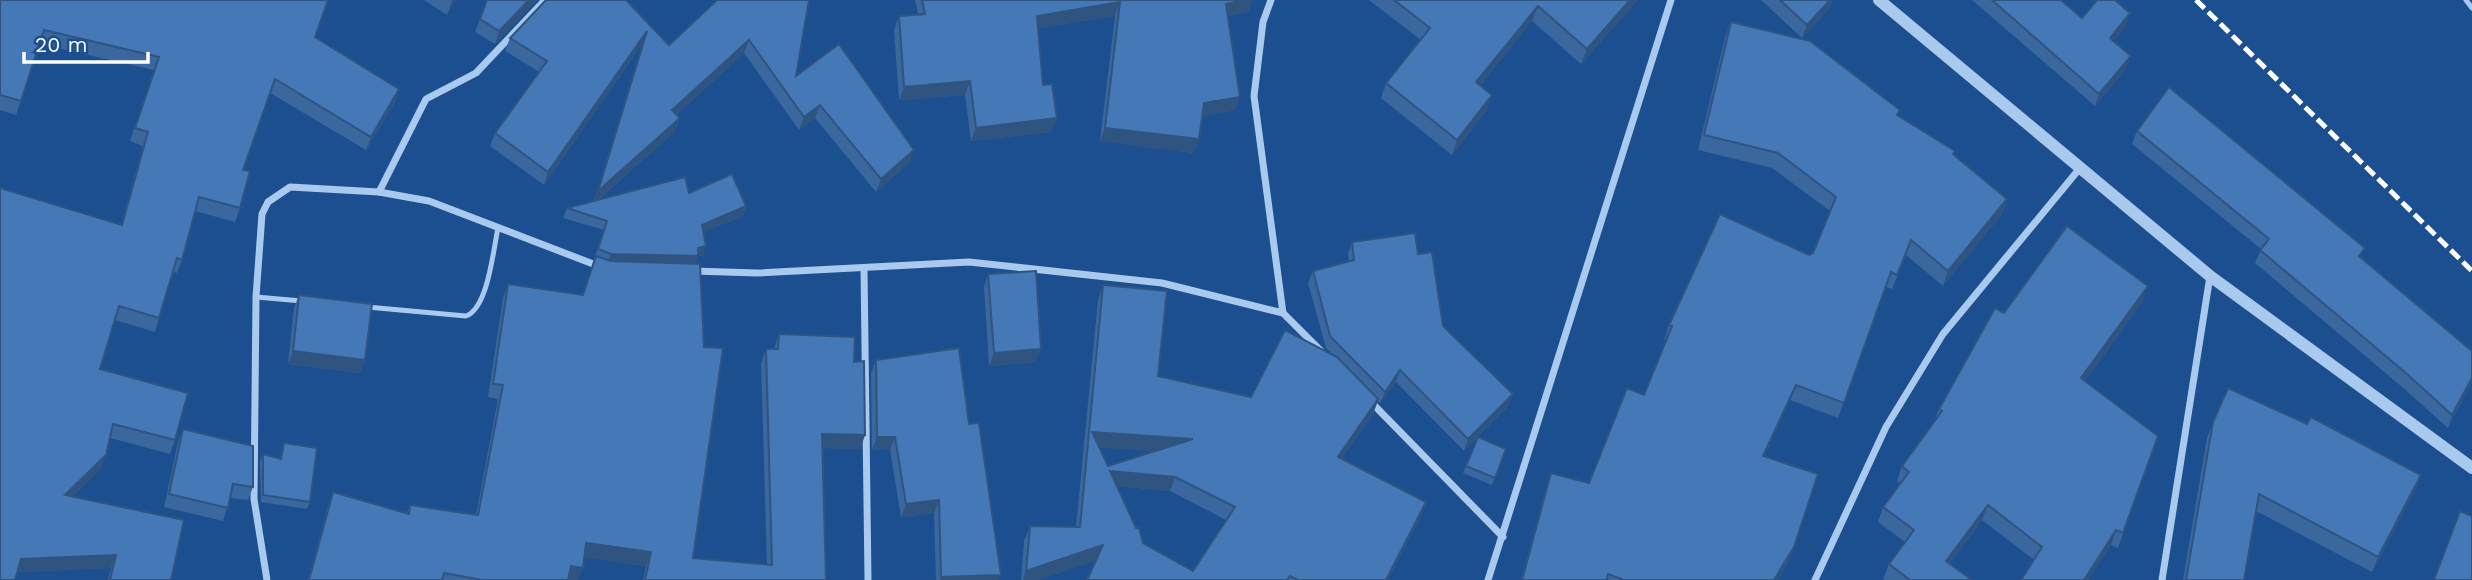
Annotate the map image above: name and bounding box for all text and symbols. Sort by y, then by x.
scale bar [24,21,149,65]
text: 20 m [35,32,87,57]

